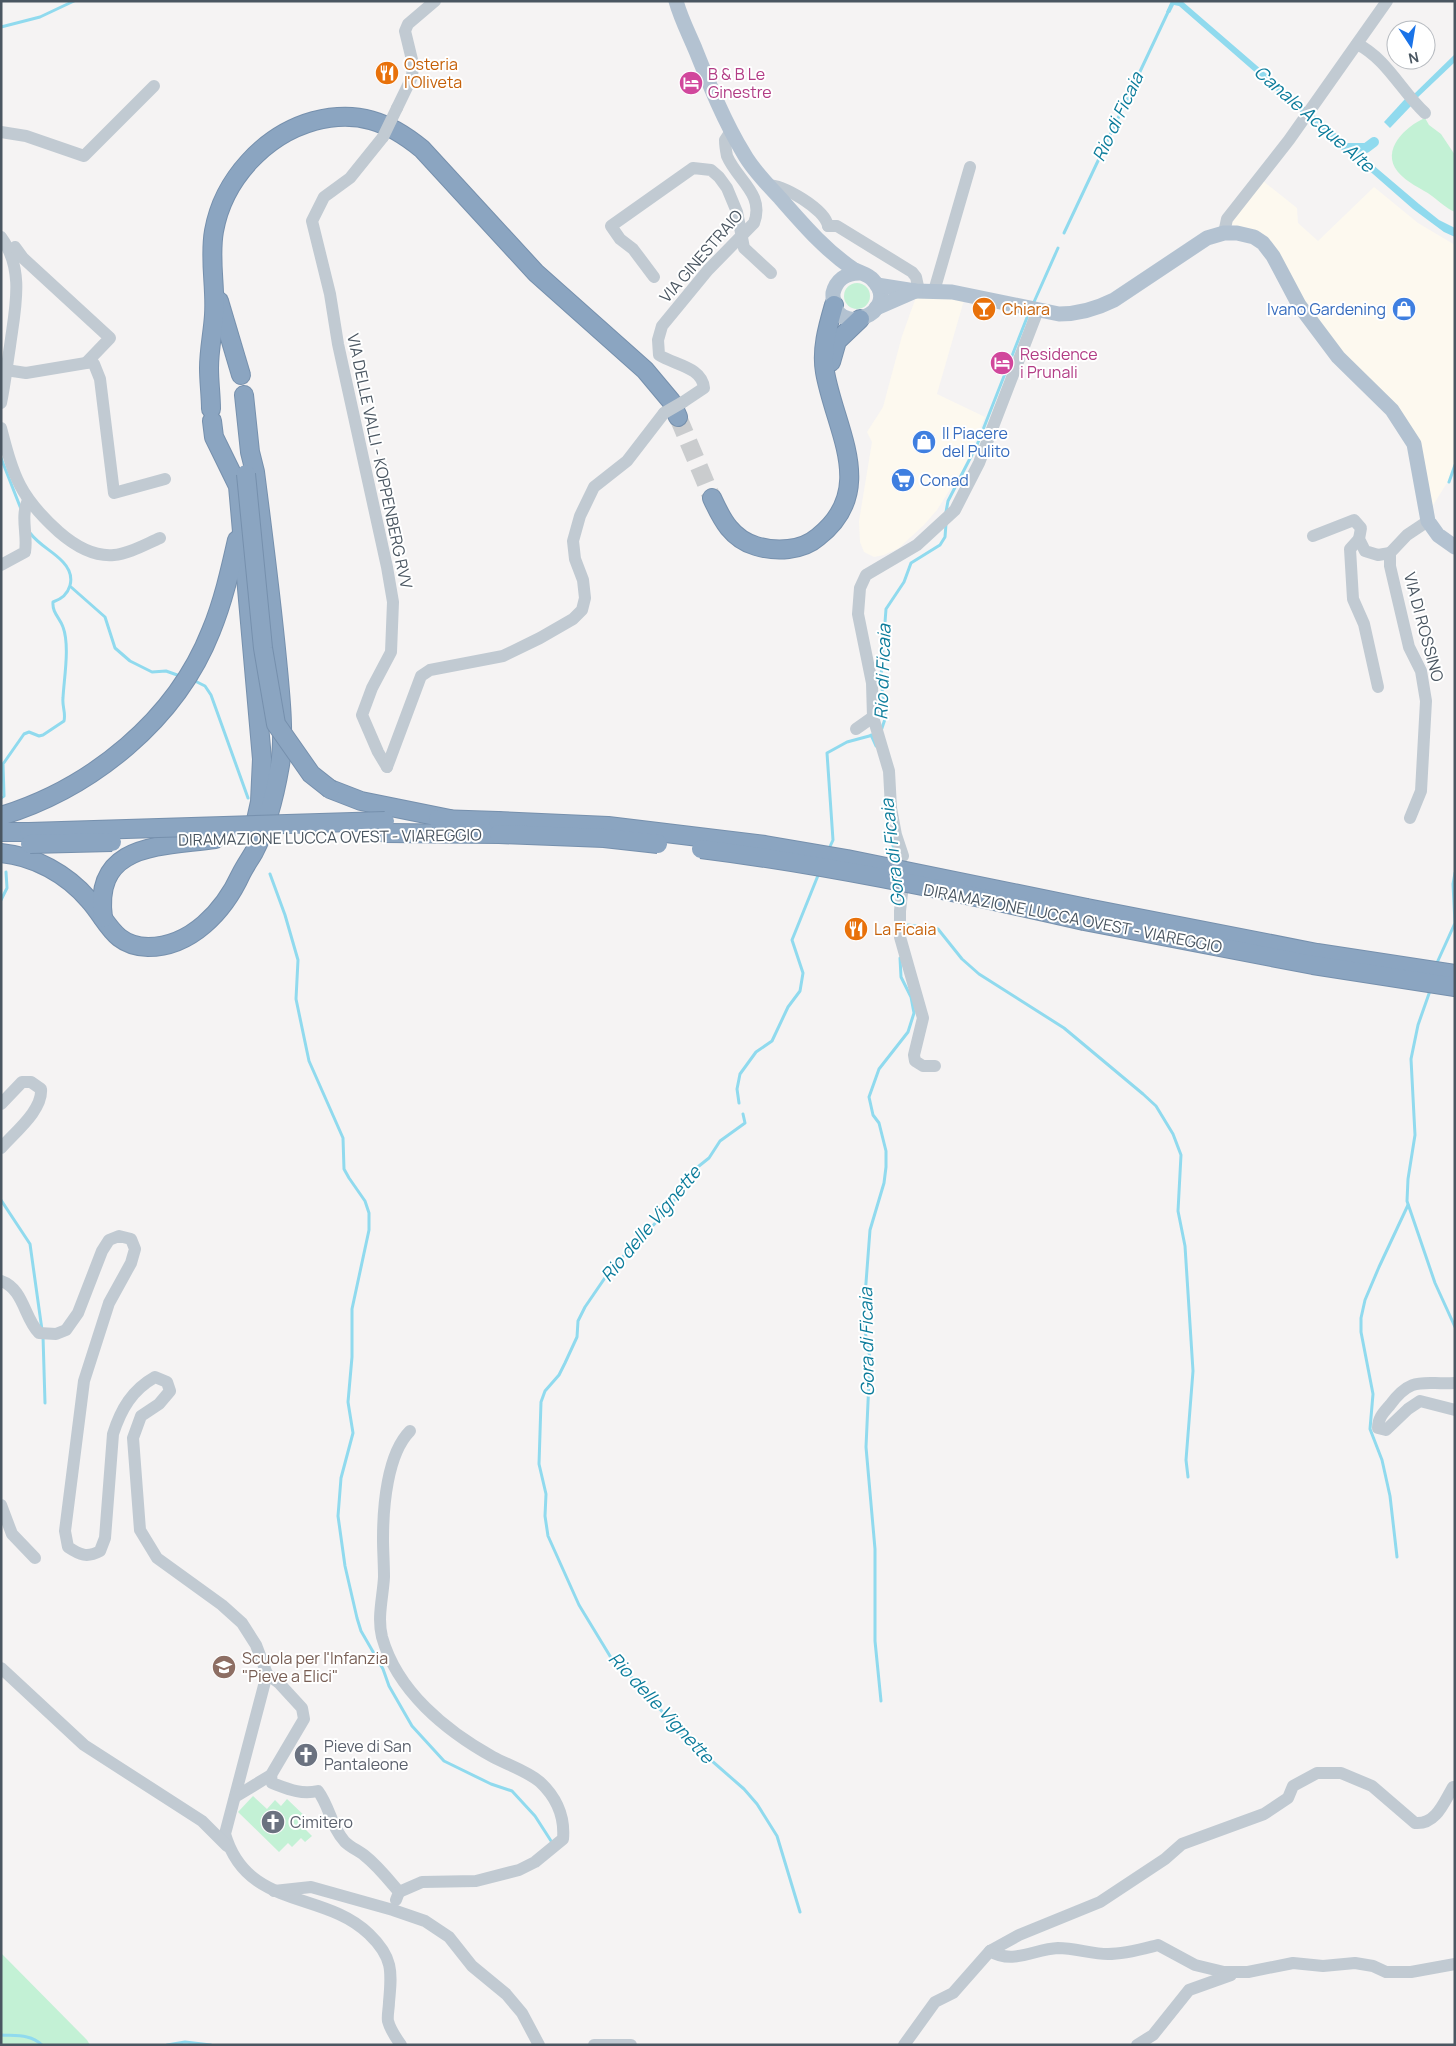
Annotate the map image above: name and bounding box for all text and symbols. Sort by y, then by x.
north arrow [1386,20,1436,70]
text: N [1407,48,1421,69]
place label: Osteria l'Oliveta [404,53,462,93]
water label: Canale Acque Alte [1250,59,1381,178]
restaurant icon: Osteria l'Oliveta [374,60,400,86]
place label: B & B Le Ginestre [708,63,772,103]
water label: Rio di Ficaia [1086,67,1149,165]
hotel icon: B & B Le Ginestre [678,70,704,96]
street label: VIA GINESTRAIO [655,205,748,307]
bar icon: Chiara [971,296,997,322]
shop icon: Ivano Gardening [1391,296,1417,322]
place label: Chiara [1002,298,1050,320]
place label: Ivano Gardening [1267,298,1386,320]
street label: VIA DELLE VALLI - KOPPENBERG RVV [342,332,418,591]
place label: Residence i Prunali [1020,343,1098,383]
hotel icon: Residence i Prunali [989,350,1015,376]
place label: Il Piacere del Pulito [942,422,1010,462]
shop icon: Il Piacere del Pulito [911,429,937,455]
supermarket icon: Conad [890,467,916,493]
place label: Conad [920,469,969,491]
street label: VIA DI ROSSINO [1399,570,1449,684]
water label: Rio di Ficaia [868,623,896,720]
water label: Gora di Ficaia [874,797,910,909]
street label: DIRAMAZIONE LUCCA OVEST - VIAREGGIO [178,823,482,851]
street label: DIRAMAZIONE LUCCA OVEST - VIAREGGIO [922,878,1225,958]
restaurant icon: La Ficaia [843,916,869,942]
place label: La Ficaia [874,918,936,940]
water label: Rio delle Vignette [595,1159,707,1286]
water label: Gora di Ficaia [853,1286,879,1397]
place label: Scuola per l'Infanzia "Pieve a Elici" [242,1647,388,1687]
water label: Rio delle Vignette [604,1647,721,1769]
school or university icon: Scuola per l'Infanzia "Pieve a Elici" [211,1654,237,1680]
place label: Pieve di San Pantaleone [324,1735,411,1775]
church icon: Pieve di San Pantaleone [293,1742,319,1768]
church icon: Cimitero [260,1809,286,1835]
place label: Cimitero [290,1811,353,1833]

